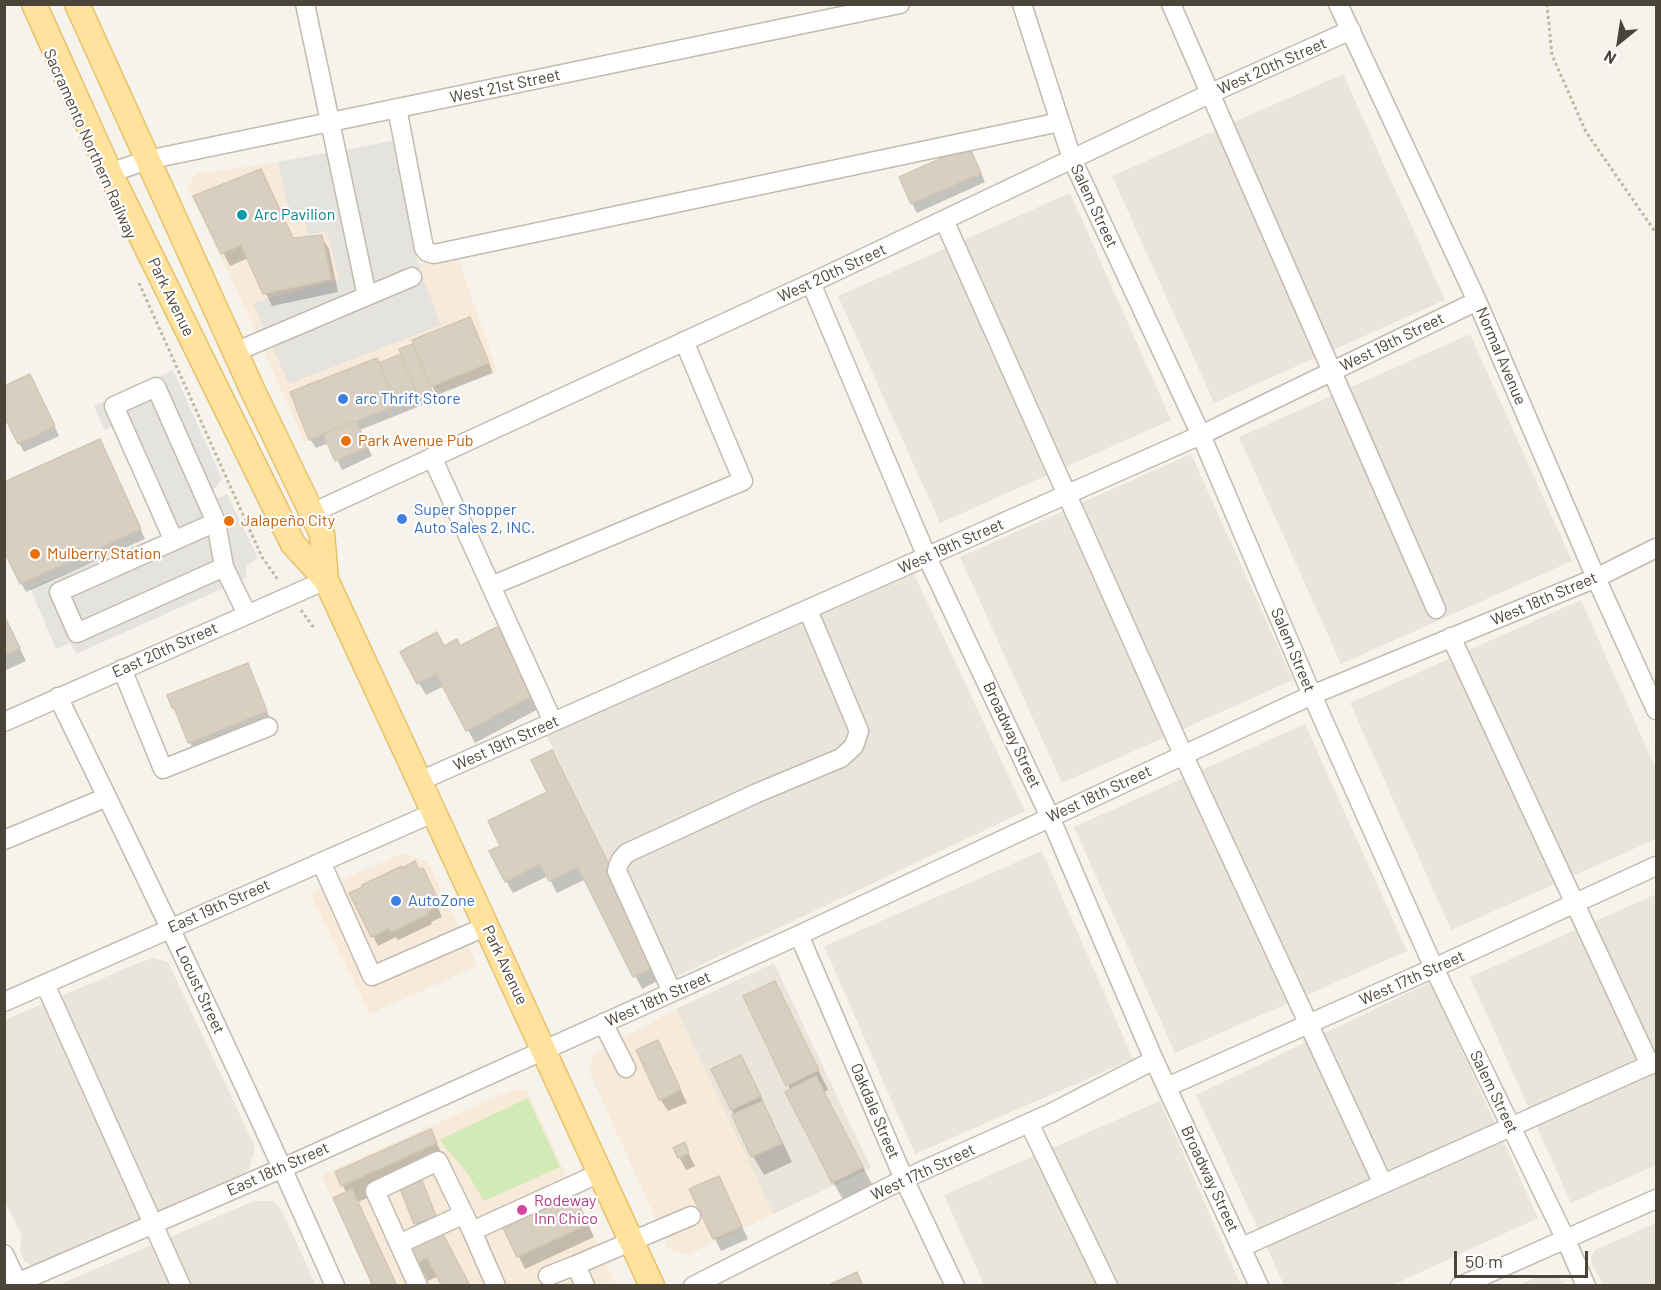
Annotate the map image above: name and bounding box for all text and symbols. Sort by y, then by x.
north arrow [1589,12,1649,72]
street label: West 20th Street [1215,33,1329,99]
street label: Sacramento Northern Railway [39,46,141,242]
text: N [1600,47,1619,69]
street label: West 21st Street [448,65,562,107]
street label: Salem Street [1066,161,1122,251]
place label: Arc Pavilion [254,205,335,225]
marker: Arc Pavilion [235,208,249,222]
street label: West 20th Street [775,240,889,306]
street label: Park Avenue [144,254,198,340]
street label: Normal Avenue [1472,304,1530,408]
street label: West 19th Street [1337,308,1447,376]
place label: arc Thrift Store [355,389,461,409]
marker: arc Thrift Store [336,392,350,406]
place label: Park Avenue Pub [358,431,473,451]
marker: Park Avenue Pub [339,434,353,448]
place label: Super Shopper Auto Sales 2, INC. [414,500,535,538]
place label: Jalapeño City [241,511,335,531]
marker: Super Shopper Auto Sales 2, INC. [395,512,409,526]
marker: Jalapeño City [222,514,236,528]
street label: West 19th Street [895,514,1007,578]
place label: Mulberry Station [47,544,161,564]
marker: Mulberry Station [28,547,42,561]
street label: West 18th Street [1488,568,1600,630]
street label: Salem Street [1267,605,1319,695]
street label: East 20th Street [109,618,221,682]
street label: Broadway Street [979,679,1045,791]
street label: West 19th Street [450,711,562,775]
street label: West 18th Street [1043,761,1155,827]
street label: East 19th Street [165,875,273,937]
place label: AutoZone [408,891,475,911]
marker: AutoZone [389,894,403,908]
street label: Park Avenue [478,922,532,1008]
street label: Locust Street [171,943,229,1037]
street label: West 17th Street [1357,946,1467,1010]
street label: West 18th Street [602,967,714,1031]
street label: Salem Street [1466,1047,1522,1137]
street label: Oakdale Street [846,1060,904,1162]
street label: Broadway Street [1177,1123,1243,1235]
street label: East 18th Street [224,1138,332,1200]
street label: West 17th Street [868,1139,978,1205]
place label: Rodeway Inn Chico [534,1191,598,1229]
marker: Rodeway Inn Chico [515,1203,529,1217]
scale bar [1457,1239,1590,1277]
text: 50 m [1465,1250,1503,1272]

